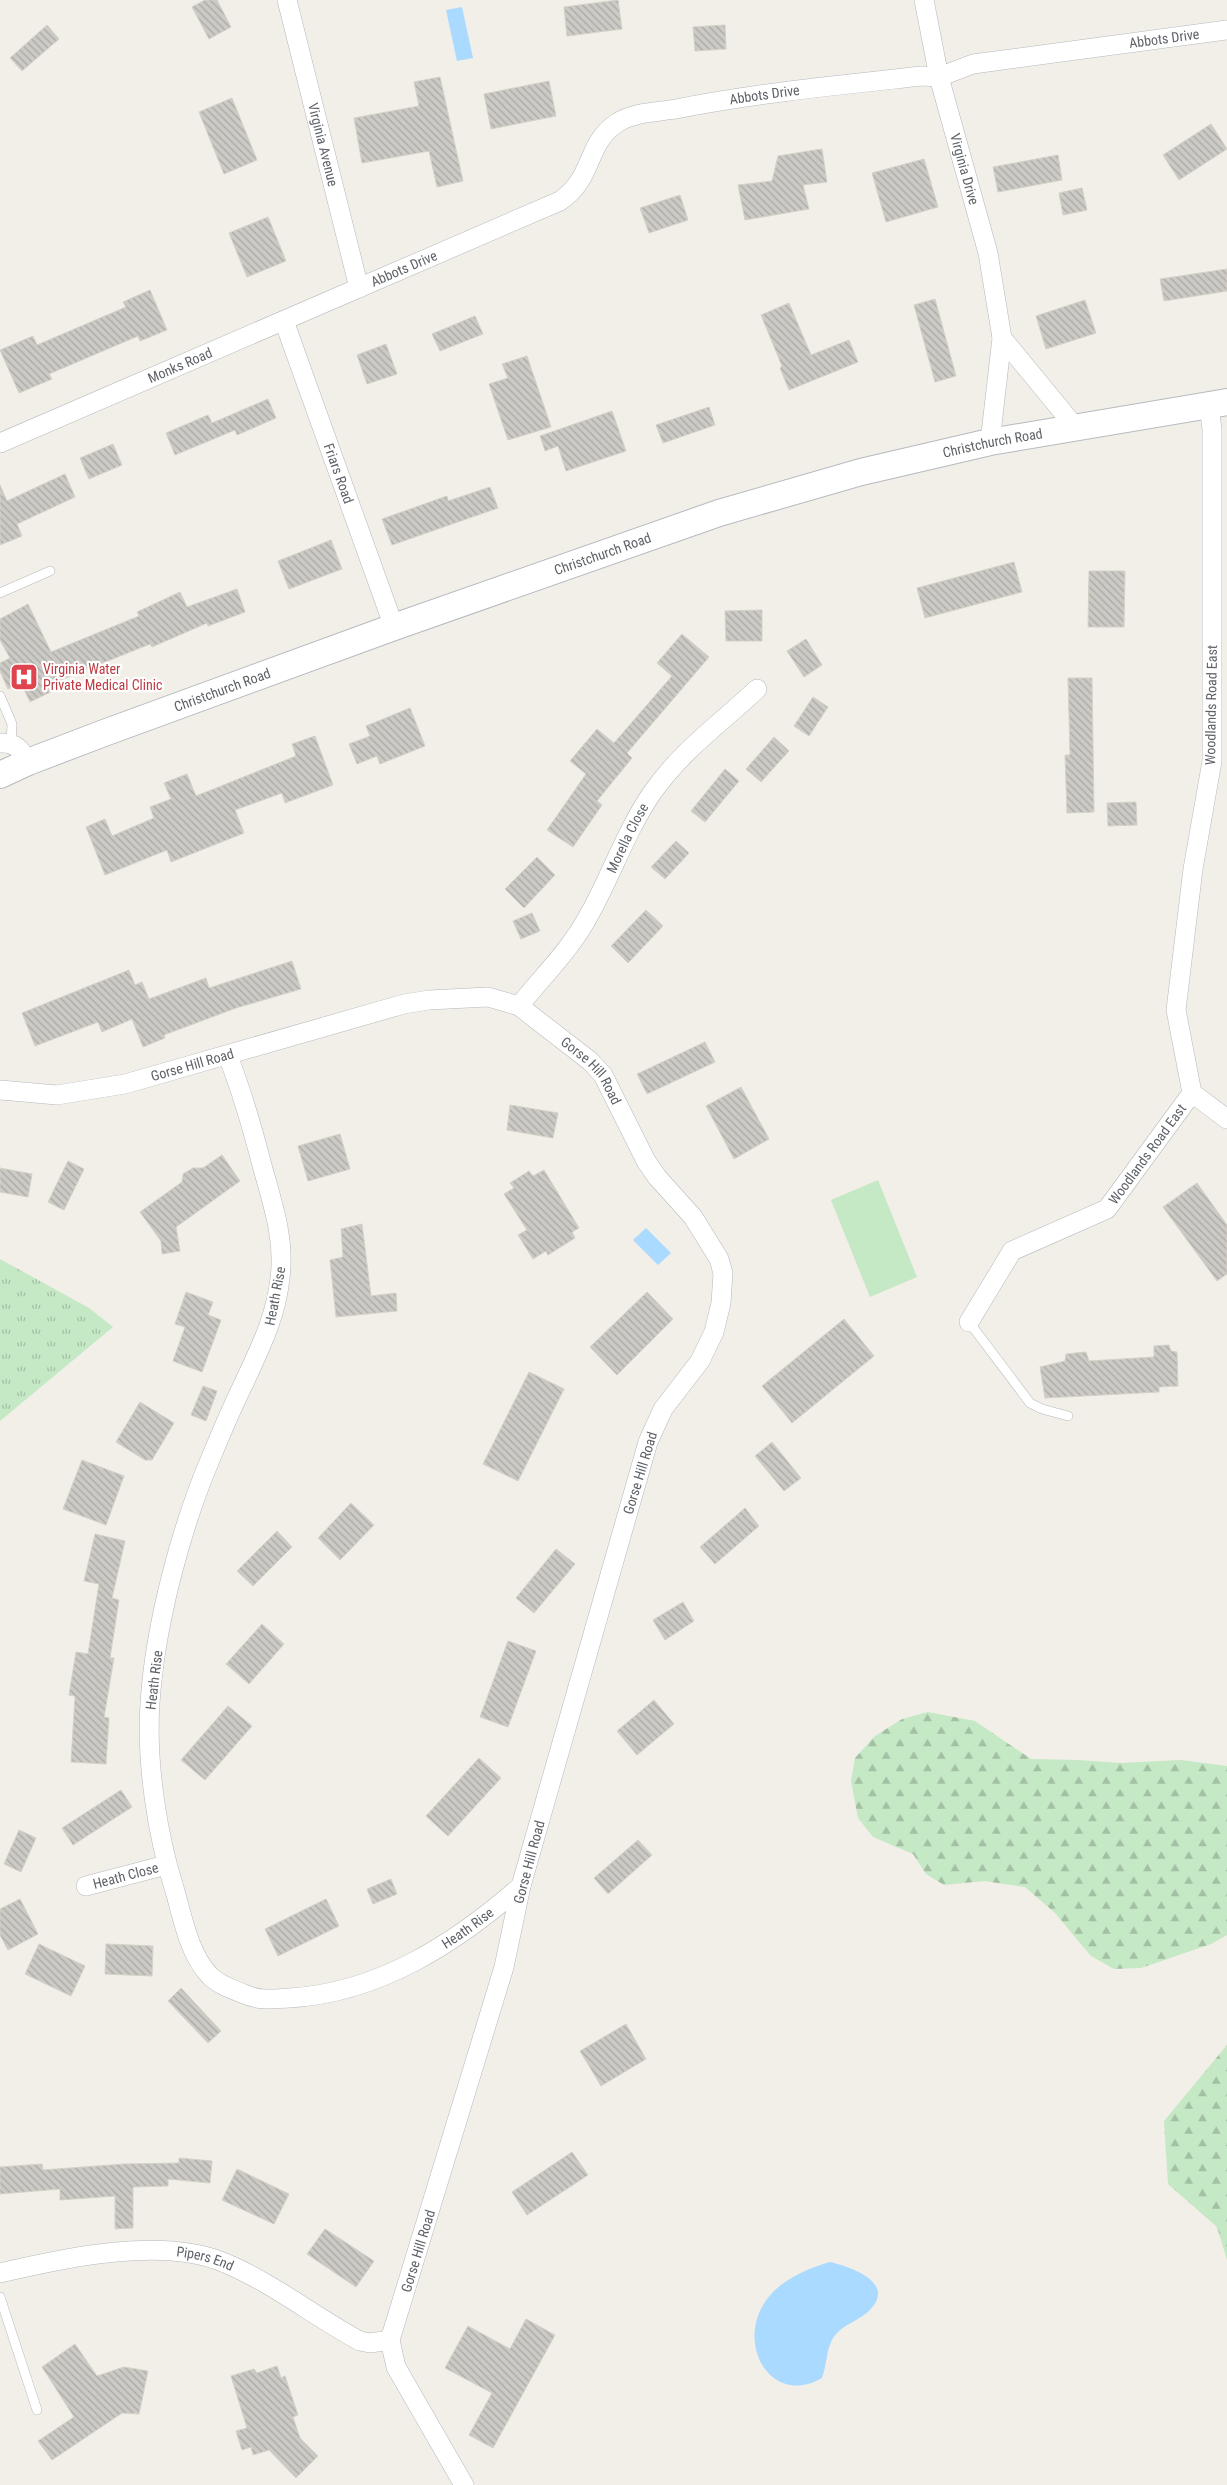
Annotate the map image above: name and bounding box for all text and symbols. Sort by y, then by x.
street label: Abbots Drive [1128,26,1201,51]
street label: Abbots Drive [728,82,801,107]
street label: Virginia Avenue [305,101,341,188]
street label: Virginia Drive [947,132,982,207]
street label: Abbots Drive [368,247,440,290]
street label: Monks Road [145,344,215,386]
street label: Christchurch Road [941,425,1044,461]
street label: Friars Road [321,441,357,506]
street label: Christchurch Road [552,529,653,578]
street label: Woodlands Road East [1202,645,1220,765]
place label: Virginia Water Private Medical Clinic [43,661,162,693]
hospital icon: Virginia Water Private Medical Clinic [9,662,39,692]
street label: Christchurch Road [172,665,273,715]
street label: Morella Close [603,800,652,875]
street label: Gorse Hill Road [558,1034,624,1107]
street label: Gorse Hill Road [149,1045,235,1084]
street label: Woodlands Road East [1105,1101,1189,1207]
street label: Heath Rise [261,1265,289,1327]
street label: Gorse Hill Road [620,1430,660,1516]
street label: Heath Rise [142,1649,166,1711]
street label: Gorse Hill Road [510,1819,548,1905]
street label: Heath Close [91,1859,161,1892]
street label: Heath Rise [439,1904,497,1952]
street label: Gorse Hill Road [398,2208,438,2294]
street label: Pipers End [176,2243,236,2274]

